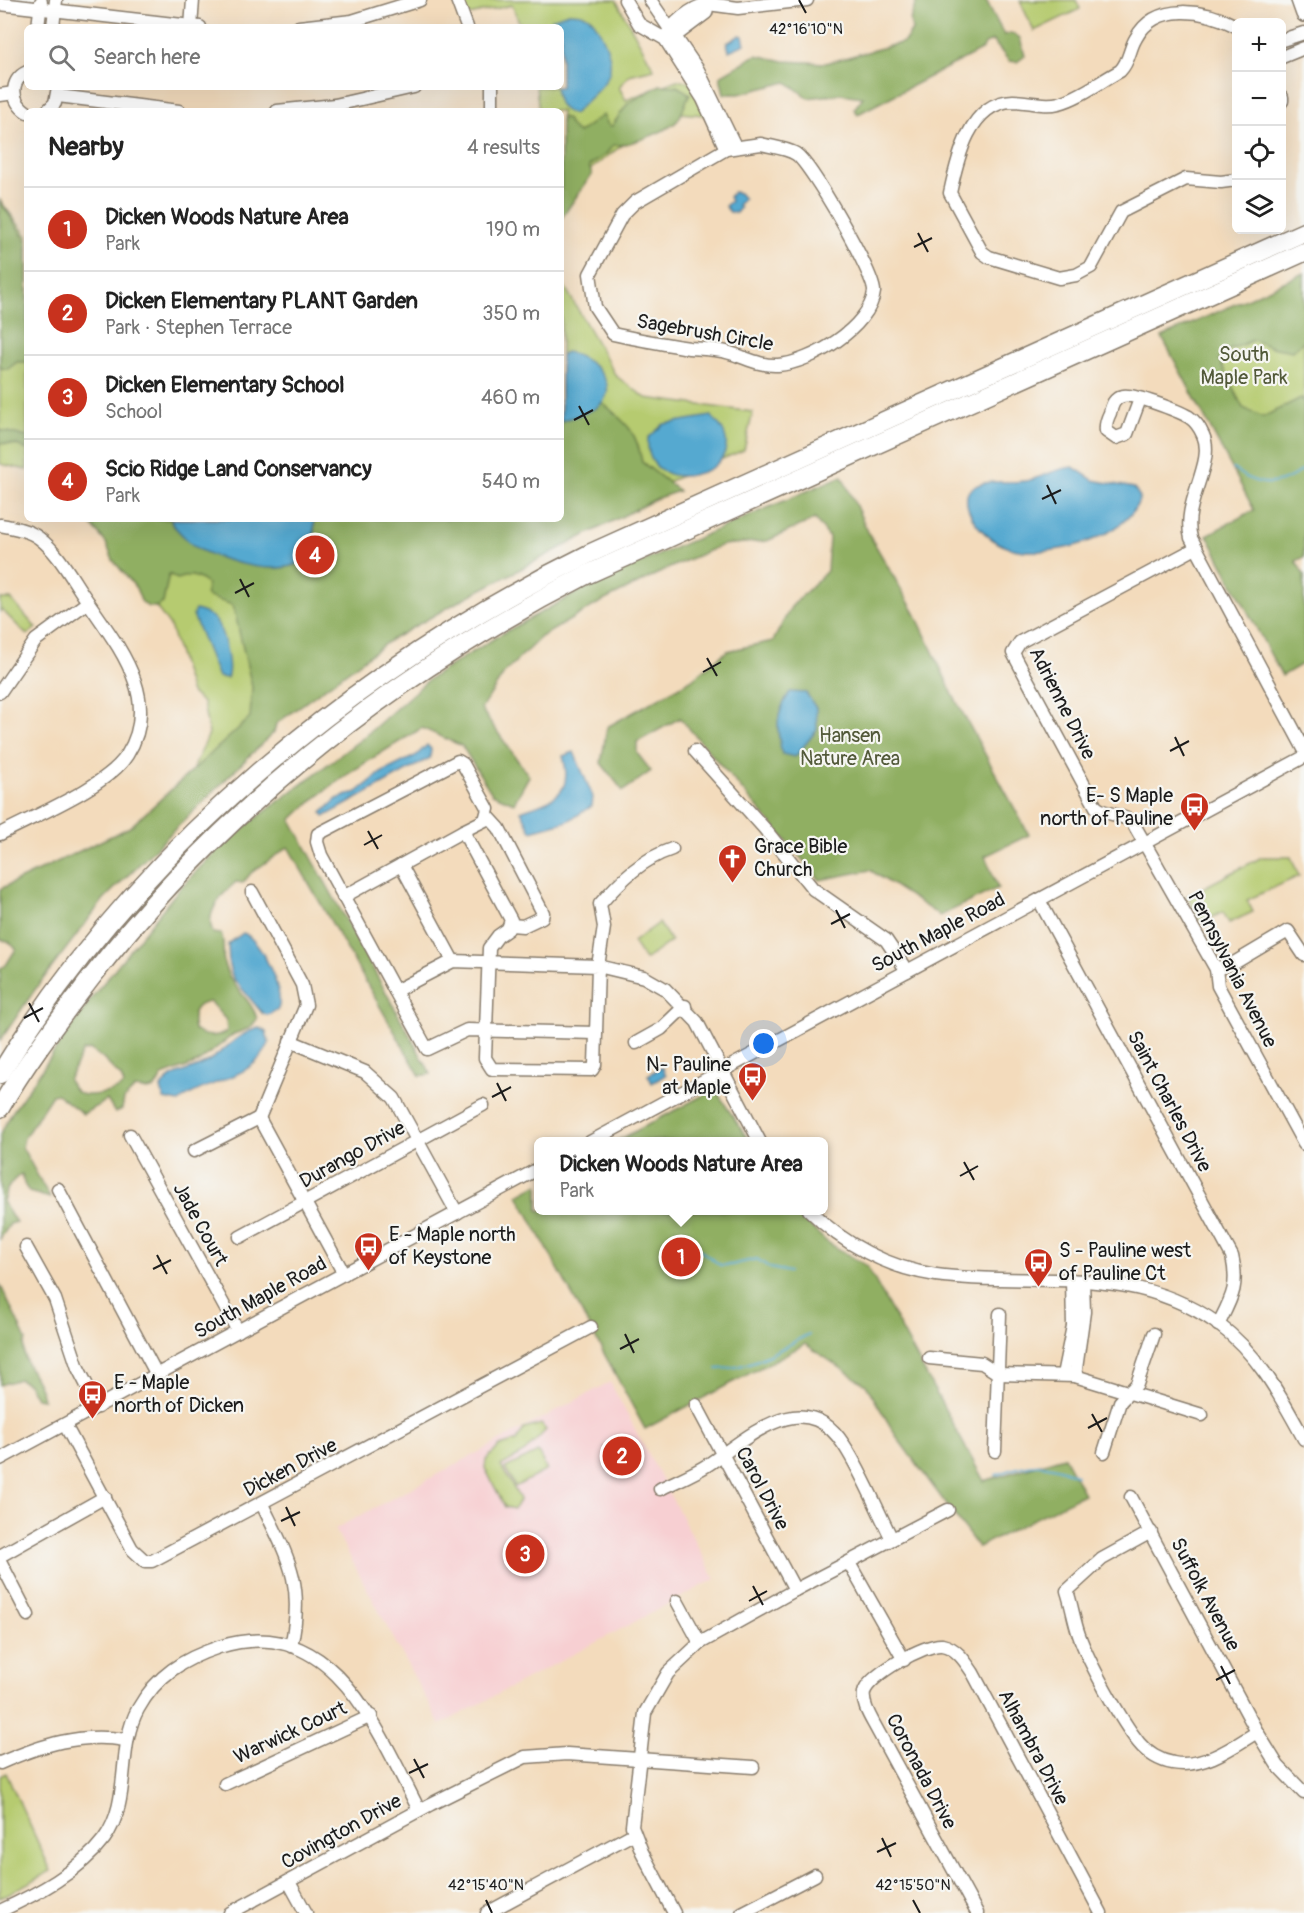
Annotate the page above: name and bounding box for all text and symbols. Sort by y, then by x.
map controls [1232,18,1286,234]
button: + [1232,18,1286,72]
text: 42°16'10"N [769,20,843,39]
search box [24,24,564,90]
icon: search [45,41,78,74]
text: Search here [93,43,200,71]
button: − [1232,72,1286,126]
button: locate [1232,126,1286,180]
text: Nearby [48,131,124,163]
text: 4 results [467,135,540,160]
button: layers [1232,180,1286,234]
text: Dicken Woods Nature Area [105,203,349,231]
text: 1 [64,217,71,242]
text: 190 m [486,217,540,242]
text: Park [105,231,140,256]
text: Dicken Elementary PLANT Garden [105,287,418,315]
text: 2 [62,301,73,326]
text: 350 m [482,301,540,326]
street label: Sagebrush Circle [635,308,775,357]
text: Park · Stephen Terrace [105,315,292,340]
park label: South Maple Park [1200,342,1288,390]
text: Dicken Elementary School [105,371,344,399]
text: 3 [62,385,73,410]
text: 460 m [481,385,540,410]
text: School [105,399,162,424]
text: Scio Ridge Land Conservancy [105,455,372,483]
text: 4 [62,469,73,494]
text: 540 m [482,469,540,494]
text: Park [105,483,140,508]
pin: 4 [296,532,334,578]
street label: Adrienne Drive [1024,643,1102,764]
park label: Hansen Nature Area [800,723,900,771]
place label: E- S Maple north of Pauline [1040,783,1173,831]
bus stop icon: E- S Maple north of Pauline [1178,790,1210,832]
place label: Grace Bible Church [754,834,848,882]
church icon: Grace Bible Church [717,842,749,884]
street label: South Maple Road [867,887,1009,978]
street label: Pennsylvania Avenue [1182,887,1283,1052]
street label: Saint Charles Drive [1122,1026,1217,1176]
your location [749,1029,778,1058]
place label: N- Pauline at Maple [646,1052,731,1100]
bus stop icon: N- Pauline at Maple [736,1060,768,1102]
street label: Durango Drive [295,1115,410,1194]
popup [534,1137,828,1215]
text: Dicken Woods Nature Area [559,1150,803,1178]
street label: Jade Court [167,1178,234,1271]
text: Park [559,1178,594,1203]
place label: E - Maple north of Keystone [389,1222,516,1270]
bus stop icon: E - Maple north of Keystone [352,1230,384,1272]
pin: 1 [662,1234,700,1280]
place label: S - Pauline west of Pauline Ct [1059,1238,1192,1286]
bus stop icon: S - Pauline west of Pauline Ct [1022,1246,1054,1288]
street label: South Maple Road [190,1251,331,1344]
place label: E - Maple north of Dicken [114,1370,244,1418]
bus stop icon: E - Maple north of Dicken [77,1378,109,1420]
street label: Dicken Drive [239,1432,341,1503]
pin: 2 [602,1434,642,1478]
street label: Carol Drive [730,1442,795,1534]
pin: 3 [506,1532,544,1576]
street label: Suffolk Avenue [1165,1533,1246,1655]
street label: Alhambra Drive [993,1685,1075,1810]
street label: Warwick Court [230,1695,352,1770]
street label: Coronada Drive [881,1709,962,1833]
street label: Covington Drive [277,1788,406,1875]
text: 42°15'40"N [448,1876,524,1895]
text: 42°15'50"N [875,1876,951,1895]

